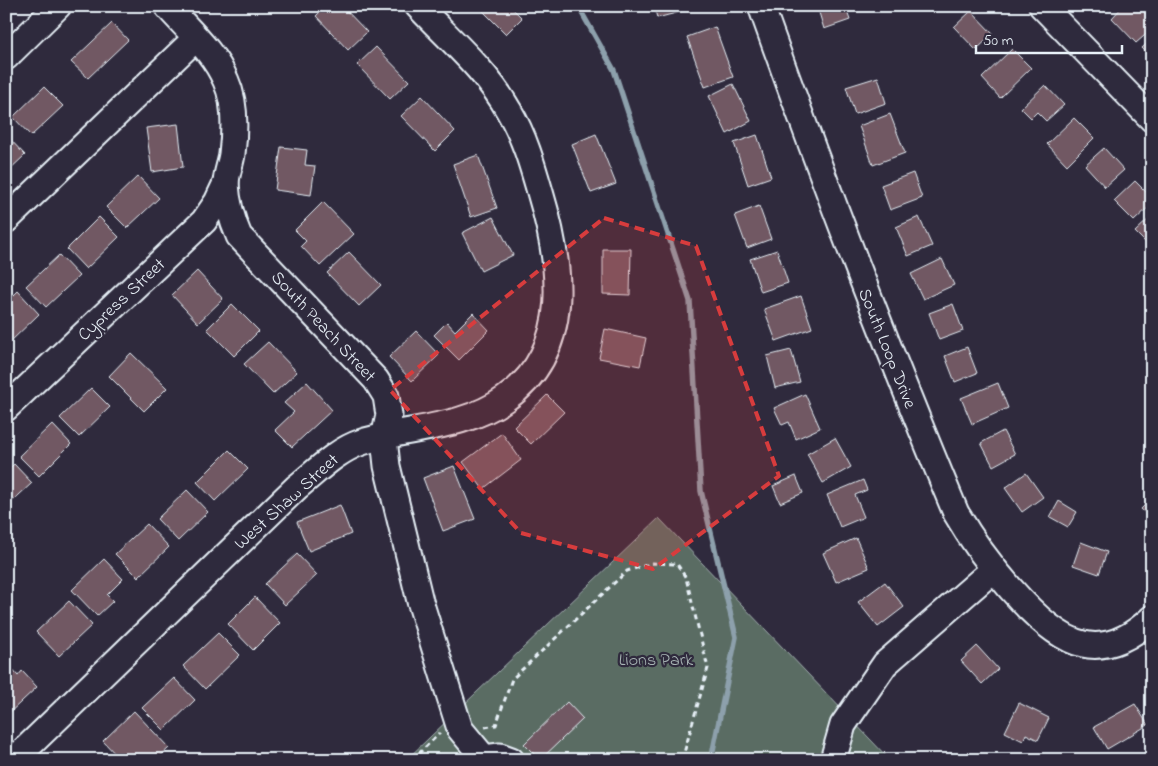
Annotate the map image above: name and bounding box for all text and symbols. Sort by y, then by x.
scale bar [976,22,1122,54]
text: 50 m [983,30,1014,52]
street label: Cypress Street [73,253,172,348]
street label: South Peach Street [264,266,381,389]
street label: South Loop Drive [850,285,922,414]
street label: West Shaw Street [229,448,346,557]
park label: Lions Park [619,648,693,674]

